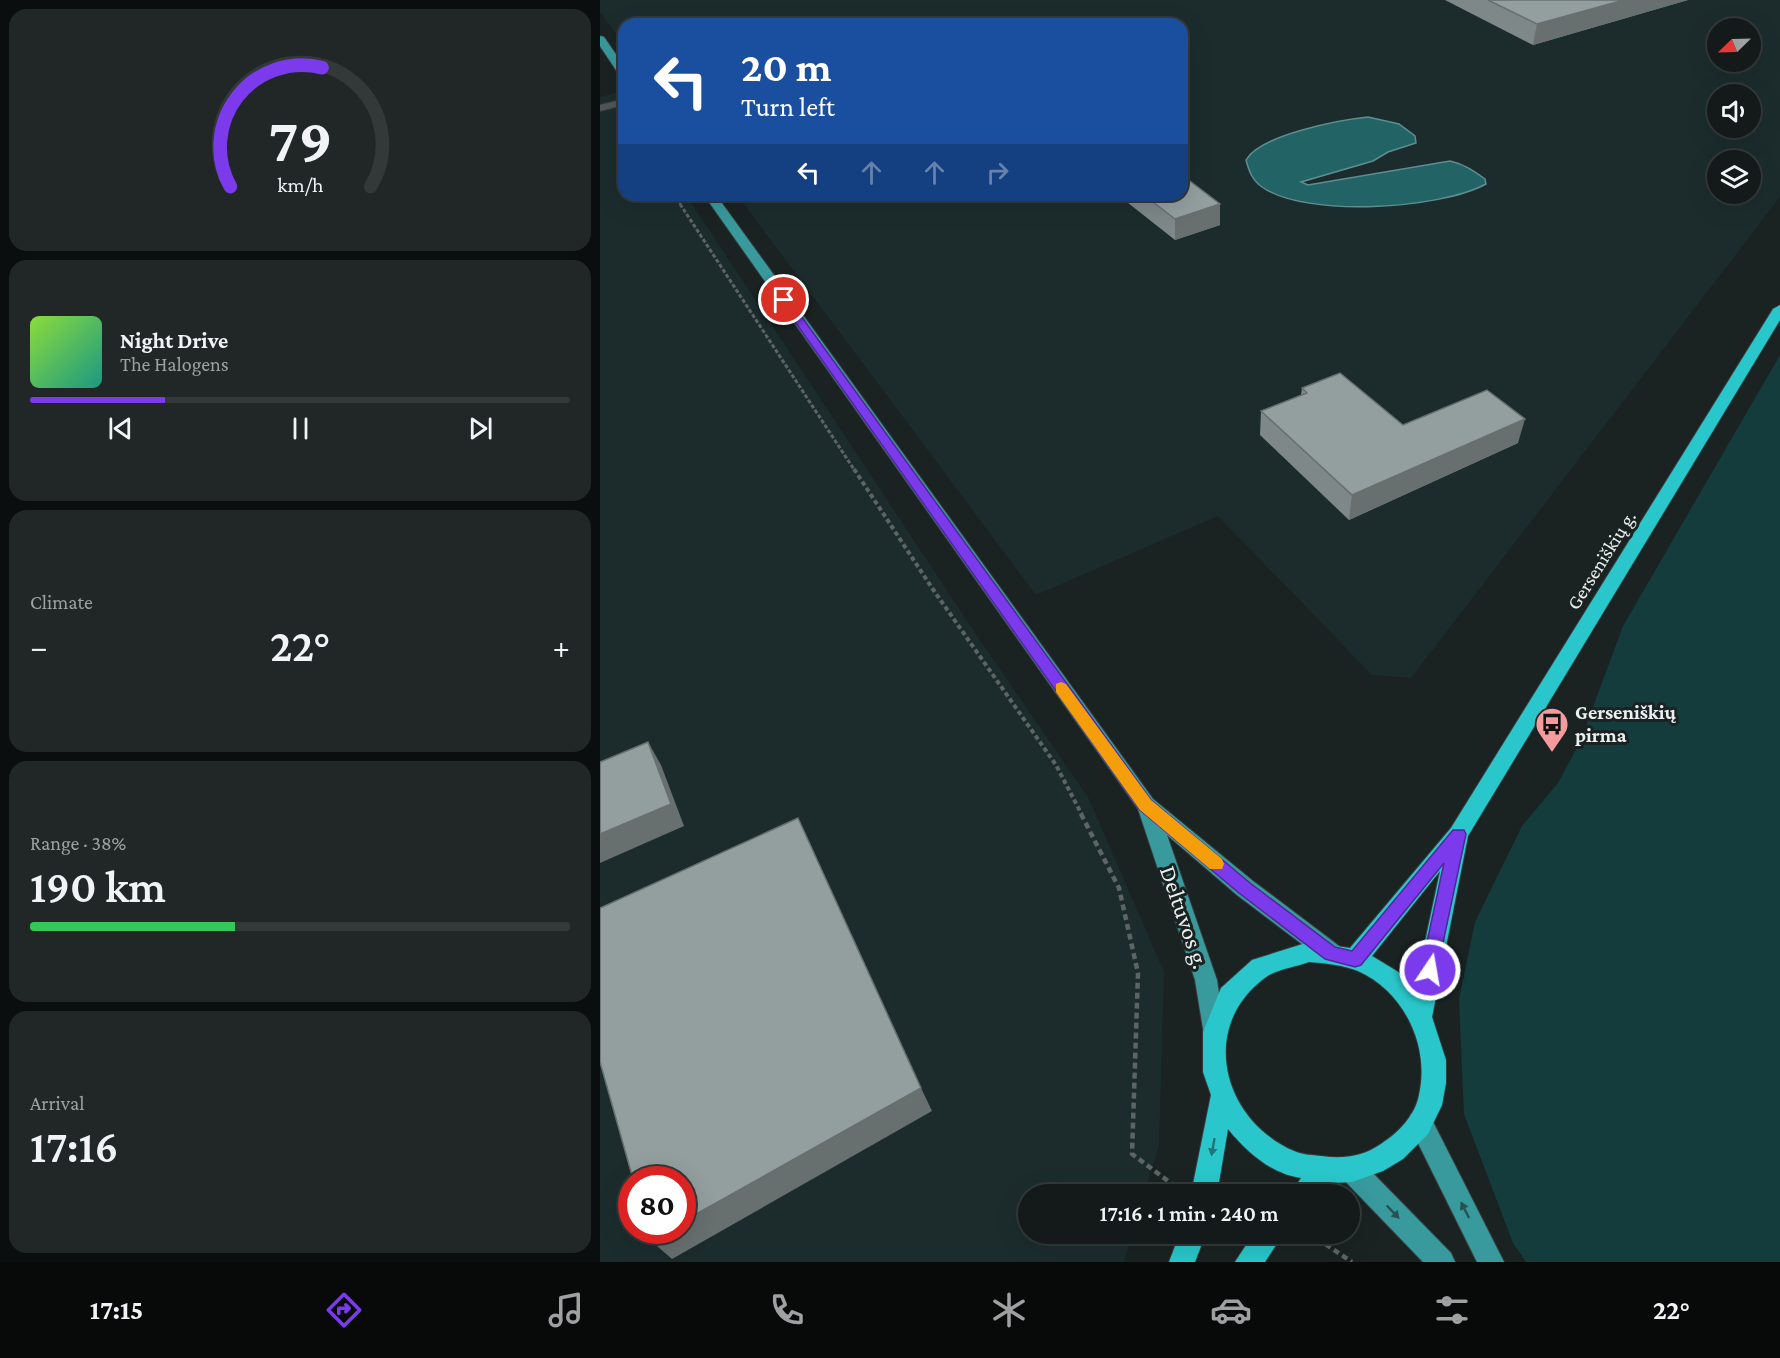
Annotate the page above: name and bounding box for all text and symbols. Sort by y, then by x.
north arrow [1707,18,1761,72]
map controls [1707,18,1761,204]
icon: left [642,42,720,120]
text: 20 m [741,43,832,90]
button: sound [1707,84,1761,138]
text: Turn left [741,92,835,122]
text: 79 [268,105,332,174]
button: layers [1707,150,1761,204]
icon: left [792,156,825,189]
icon: ahead [855,156,888,189]
icon: ahead [918,156,951,189]
icon: right [981,156,1014,189]
text: km/h [277,173,324,197]
pin [758,274,809,325]
icon: arrive [767,283,800,316]
text: Night Drive [120,328,228,353]
text: The Halogens [120,353,229,375]
icon: previous [104,412,137,445]
icon: pause [284,412,317,445]
icon: next [464,412,497,445]
street label: Gerseniškių g. [1562,507,1641,614]
text: Climate [30,591,93,613]
text: 22° [270,621,330,671]
text: − [30,628,47,665]
text: + [553,628,570,665]
place label: Gerseniškių pirma [1575,701,1676,746]
bus stop icon: Gerseniškių pirma [1534,706,1570,753]
text: Range · 38% [30,832,126,854]
text: 190 km [30,862,166,912]
street label: Deltuvos g. [1155,862,1215,972]
position arrow [1398,938,1462,1002]
text: Arrival [30,1092,84,1114]
text: 17:16 [30,1122,118,1172]
one-way arrow [1208,1137,1217,1156]
speed limit sign: 80 [618,1166,696,1244]
text: 17:16 · 1 min · 240 m [1100,1201,1278,1226]
one-way arrow [1460,1201,1470,1219]
one-way arrow [1386,1205,1400,1219]
icon: directions [323,1289,365,1331]
icon: music [545,1289,587,1331]
icon: phone [766,1289,808,1331]
icon: climate [988,1289,1030,1331]
icon: car [1210,1289,1252,1331]
icon: filters [1431,1289,1473,1331]
text: 17:15 [90,1295,143,1325]
text: 22° [1653,1295,1690,1325]

